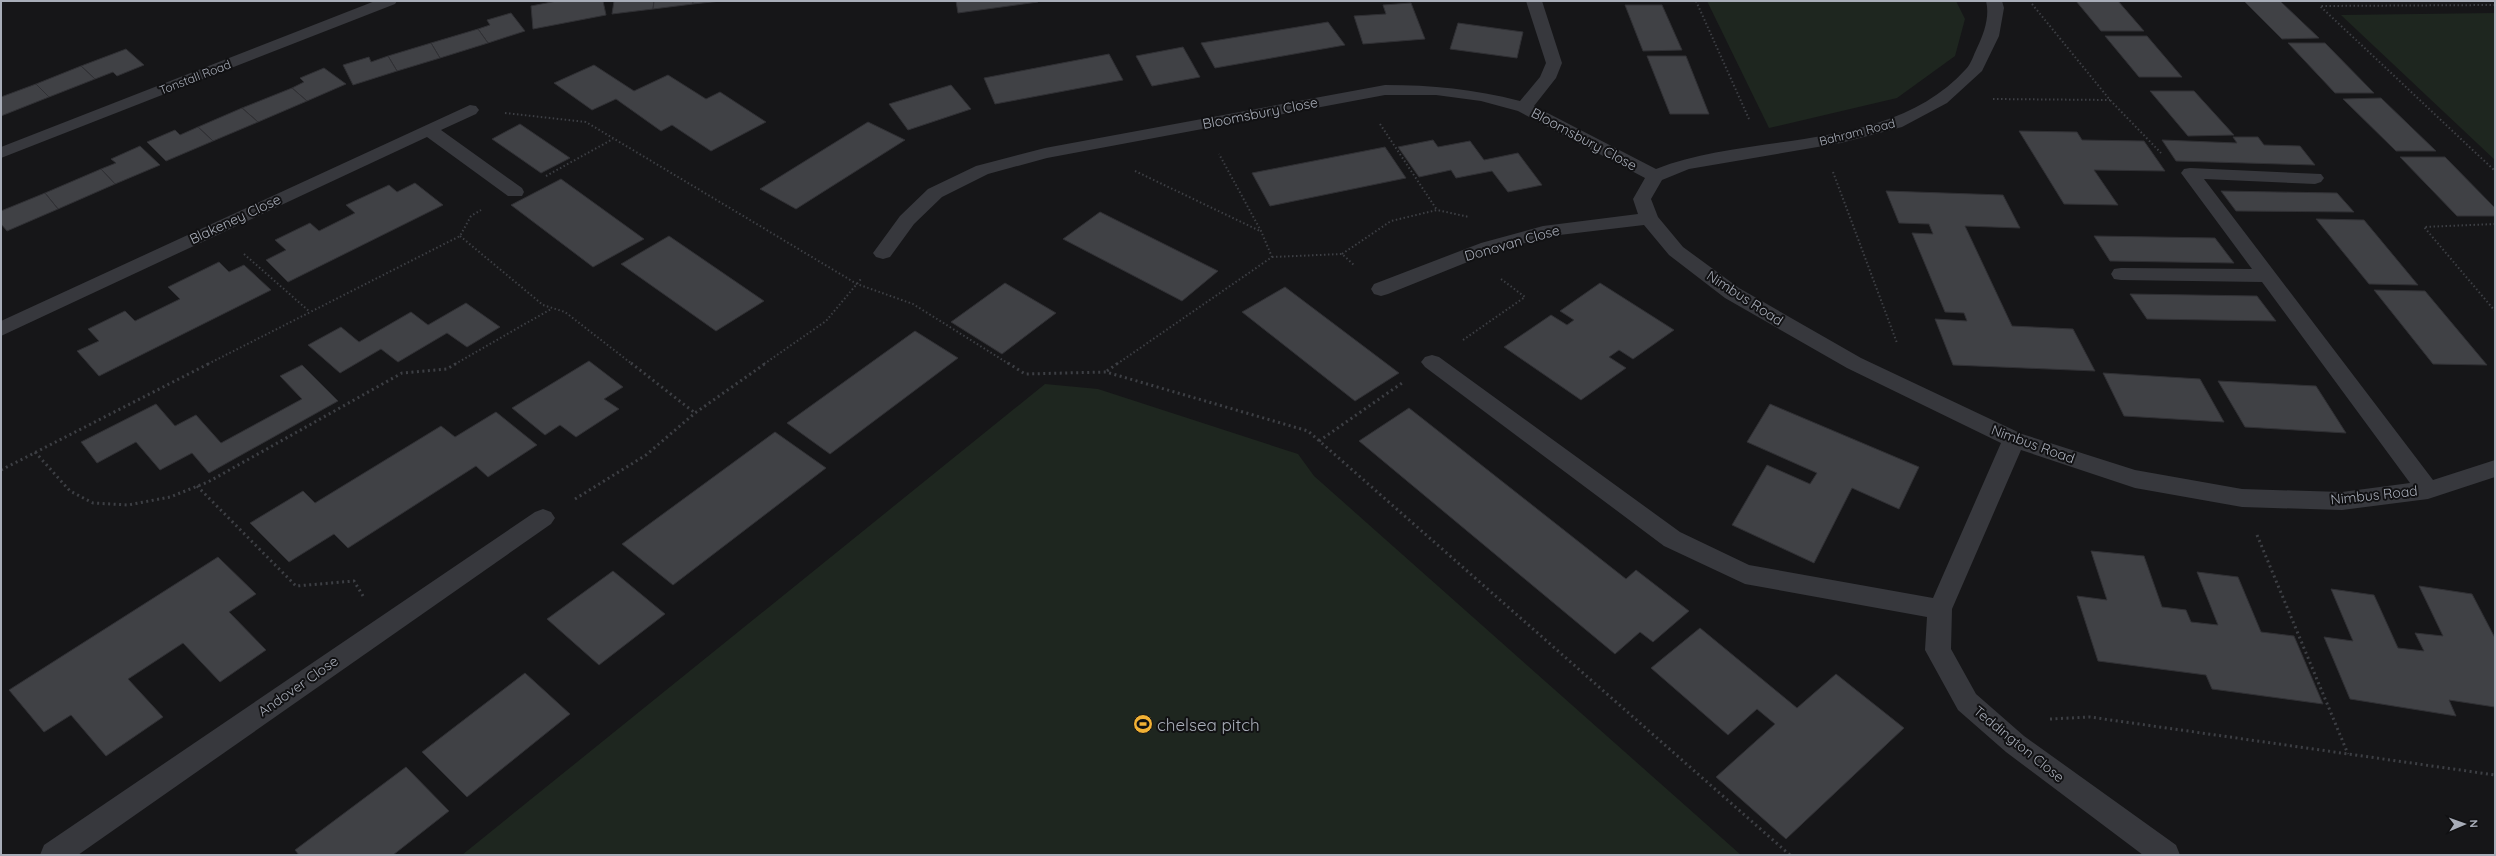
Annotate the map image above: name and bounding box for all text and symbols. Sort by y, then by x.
street label: Tonstall Road [157,56,233,98]
street label: Bloomsbury Close [1201,93,1319,133]
street label: Bloomsbury Close [1528,104,1640,174]
street label: Bahram Road [1818,115,1896,149]
street label: Blakeney Close [186,190,284,248]
street label: Donovan Close [1462,221,1562,265]
street label: Nimbus Road [1703,267,1787,329]
street label: Nimbus Road [1989,421,2077,467]
street label: Nimbus Road [2330,481,2418,509]
street label: Andover Close [254,652,342,720]
street label: Teddington Close [1970,702,2068,786]
sports icon: chelsea pitch [1132,713,1154,735]
place label: chelsea pitch [1157,714,1260,735]
north arrow [2444,804,2484,844]
text: N [2467,819,2481,828]

